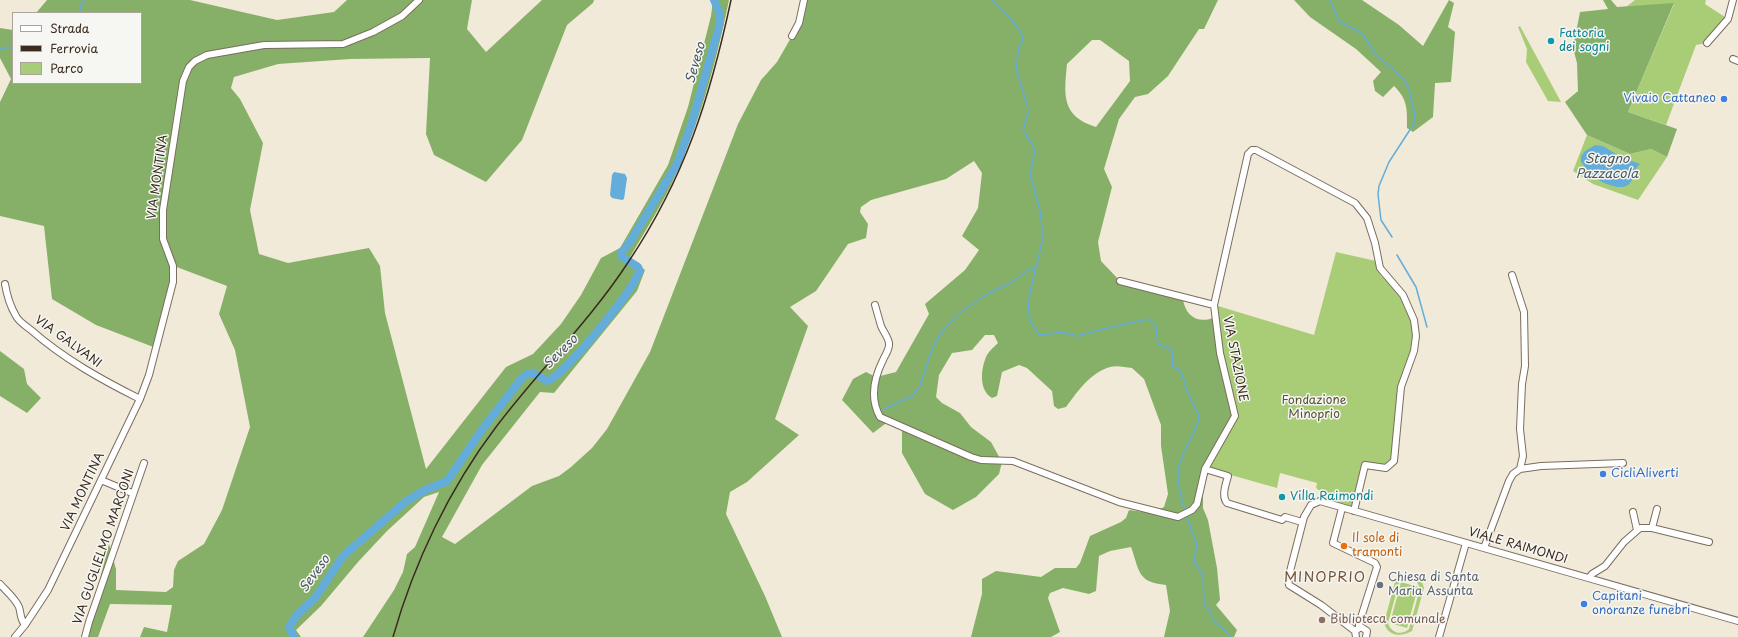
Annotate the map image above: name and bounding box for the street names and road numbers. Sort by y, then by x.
street label: VIA MONTINA [145,134,171,220]
street label: VIA GALVANI [32,313,104,371]
street label: VIA STAZIONE [1220,315,1250,403]
street label: VIA MONTINA [58,450,108,534]
street label: VIA GUGLIELMO MARCONI [71,467,137,627]
street label: VIALE RAIMONDI [1467,525,1569,567]

